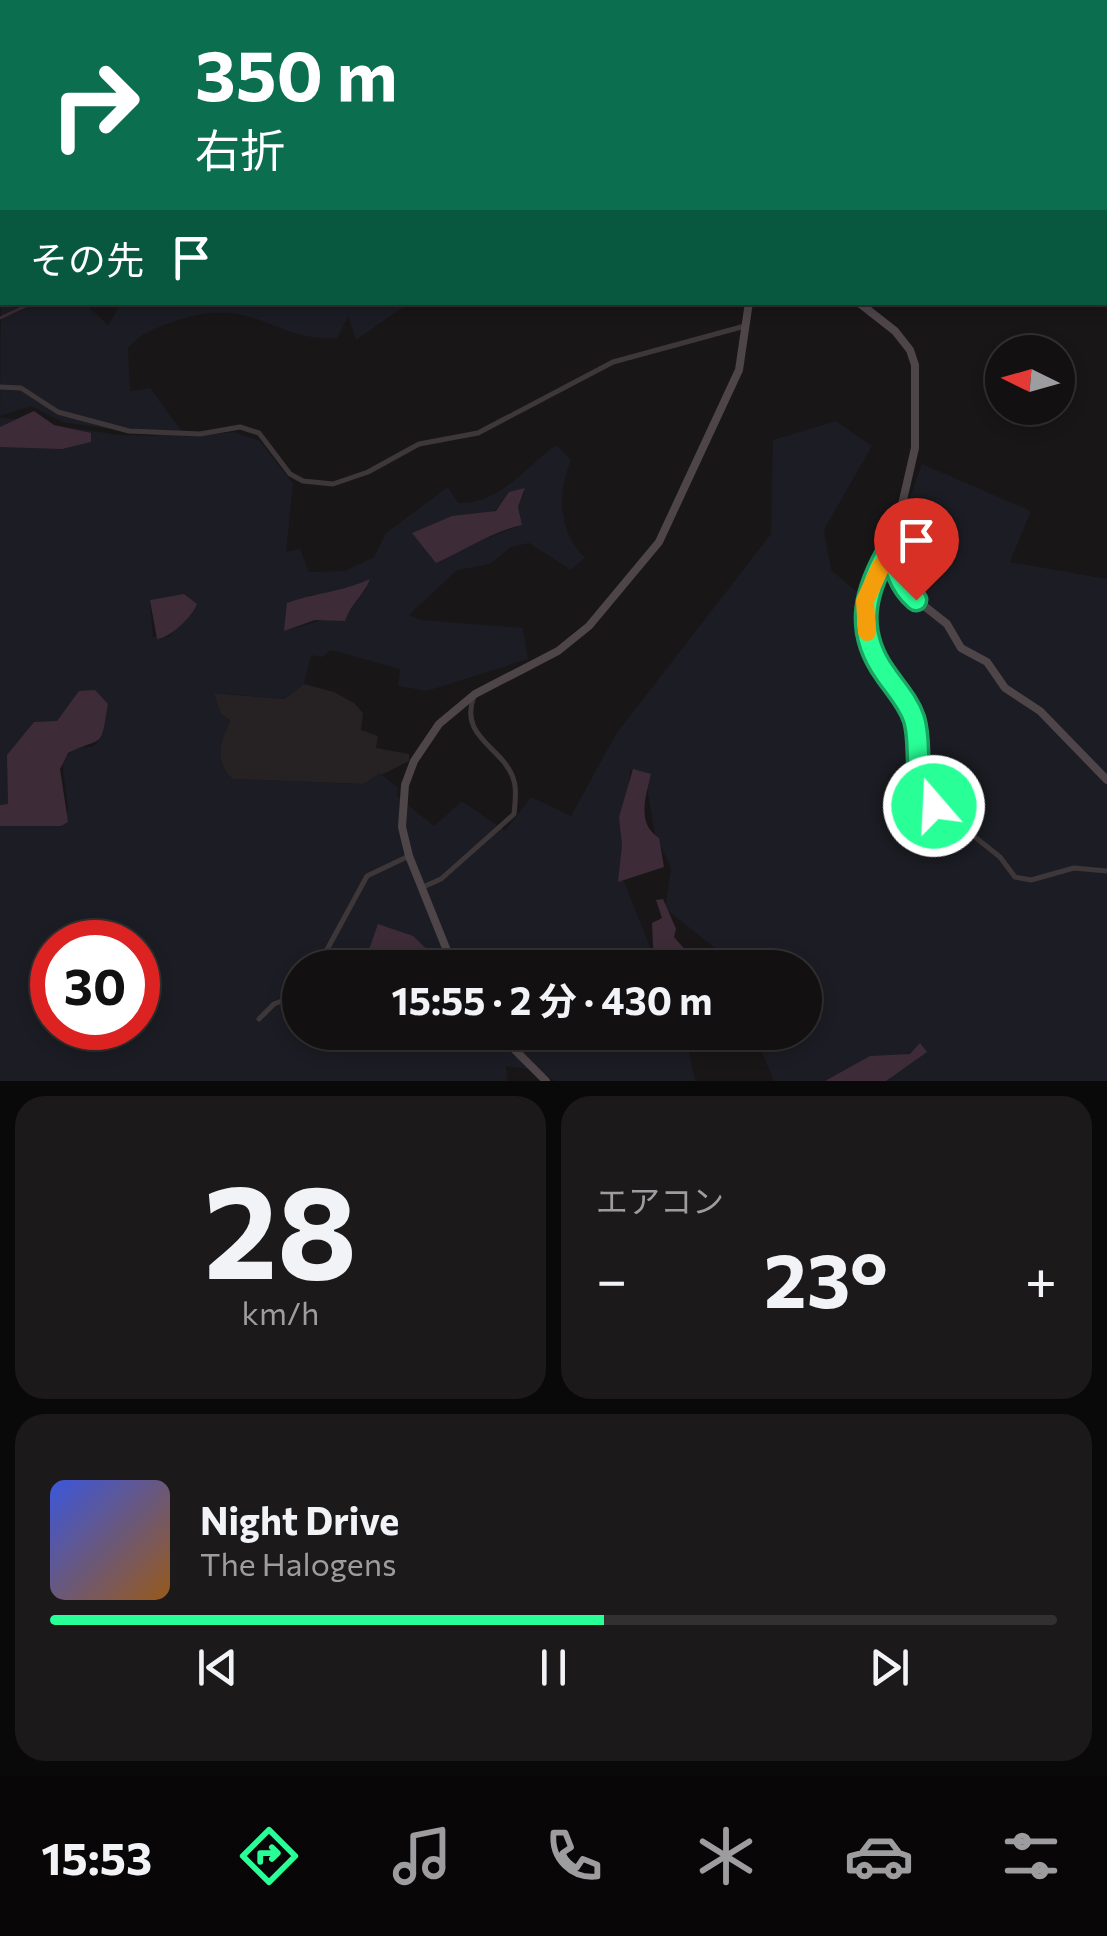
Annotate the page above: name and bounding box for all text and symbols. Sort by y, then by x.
text: 350 m [195,30,398,115]
icon: right [30,40,160,170]
text: 右折 [195,121,285,176]
icon: arrive [164,230,219,285]
text: その先 [30,235,144,282]
north arrow [985,335,1075,425]
map controls [985,335,1075,425]
pin [874,498,959,601]
icon: arrive [889,513,944,568]
position arrow [882,754,986,858]
speed limit sign: 30 [30,920,160,1050]
text: 15:55 · 2 分 · 430 m [392,976,712,1023]
text: 28 [204,1147,357,1306]
text: エアコン [596,1180,724,1220]
text: 23° [764,1232,888,1323]
text: − [596,1244,627,1311]
text: + [1025,1244,1057,1311]
text: km/h [242,1292,319,1332]
text: Night Drive [200,1496,399,1543]
text: The Halogens [200,1543,397,1583]
icon: previous [190,1640,245,1695]
icon: pause [526,1640,581,1695]
icon: next [862,1640,917,1695]
icon: directions [234,1821,304,1891]
icon: music [387,1821,457,1891]
icon: phone [539,1821,609,1891]
icon: climate [691,1821,761,1891]
icon: car [844,1821,914,1891]
icon: filters [996,1821,1066,1891]
text: 15:53 [41,1829,152,1884]

